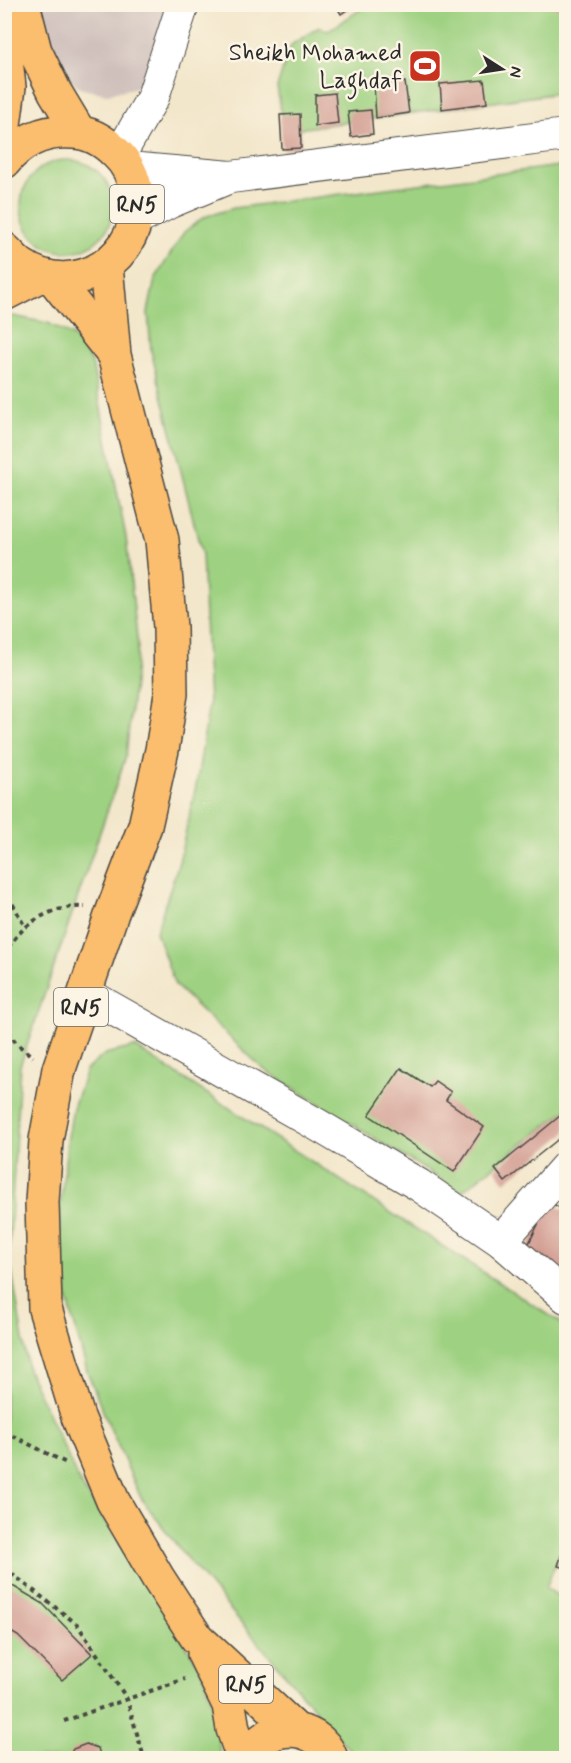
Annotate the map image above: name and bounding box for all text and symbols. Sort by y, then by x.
place label: Sheikh Mohamed Laghdaf [229,38,402,100]
north arrow [472,39,532,99]
sports icon: Sheikh Mohamed Laghdaf [407,48,443,84]
text: N [504,64,527,79]
road number: RN5 [110,185,164,223]
road number: RN5 [54,988,108,1026]
road number: RN5 [219,1665,273,1703]

